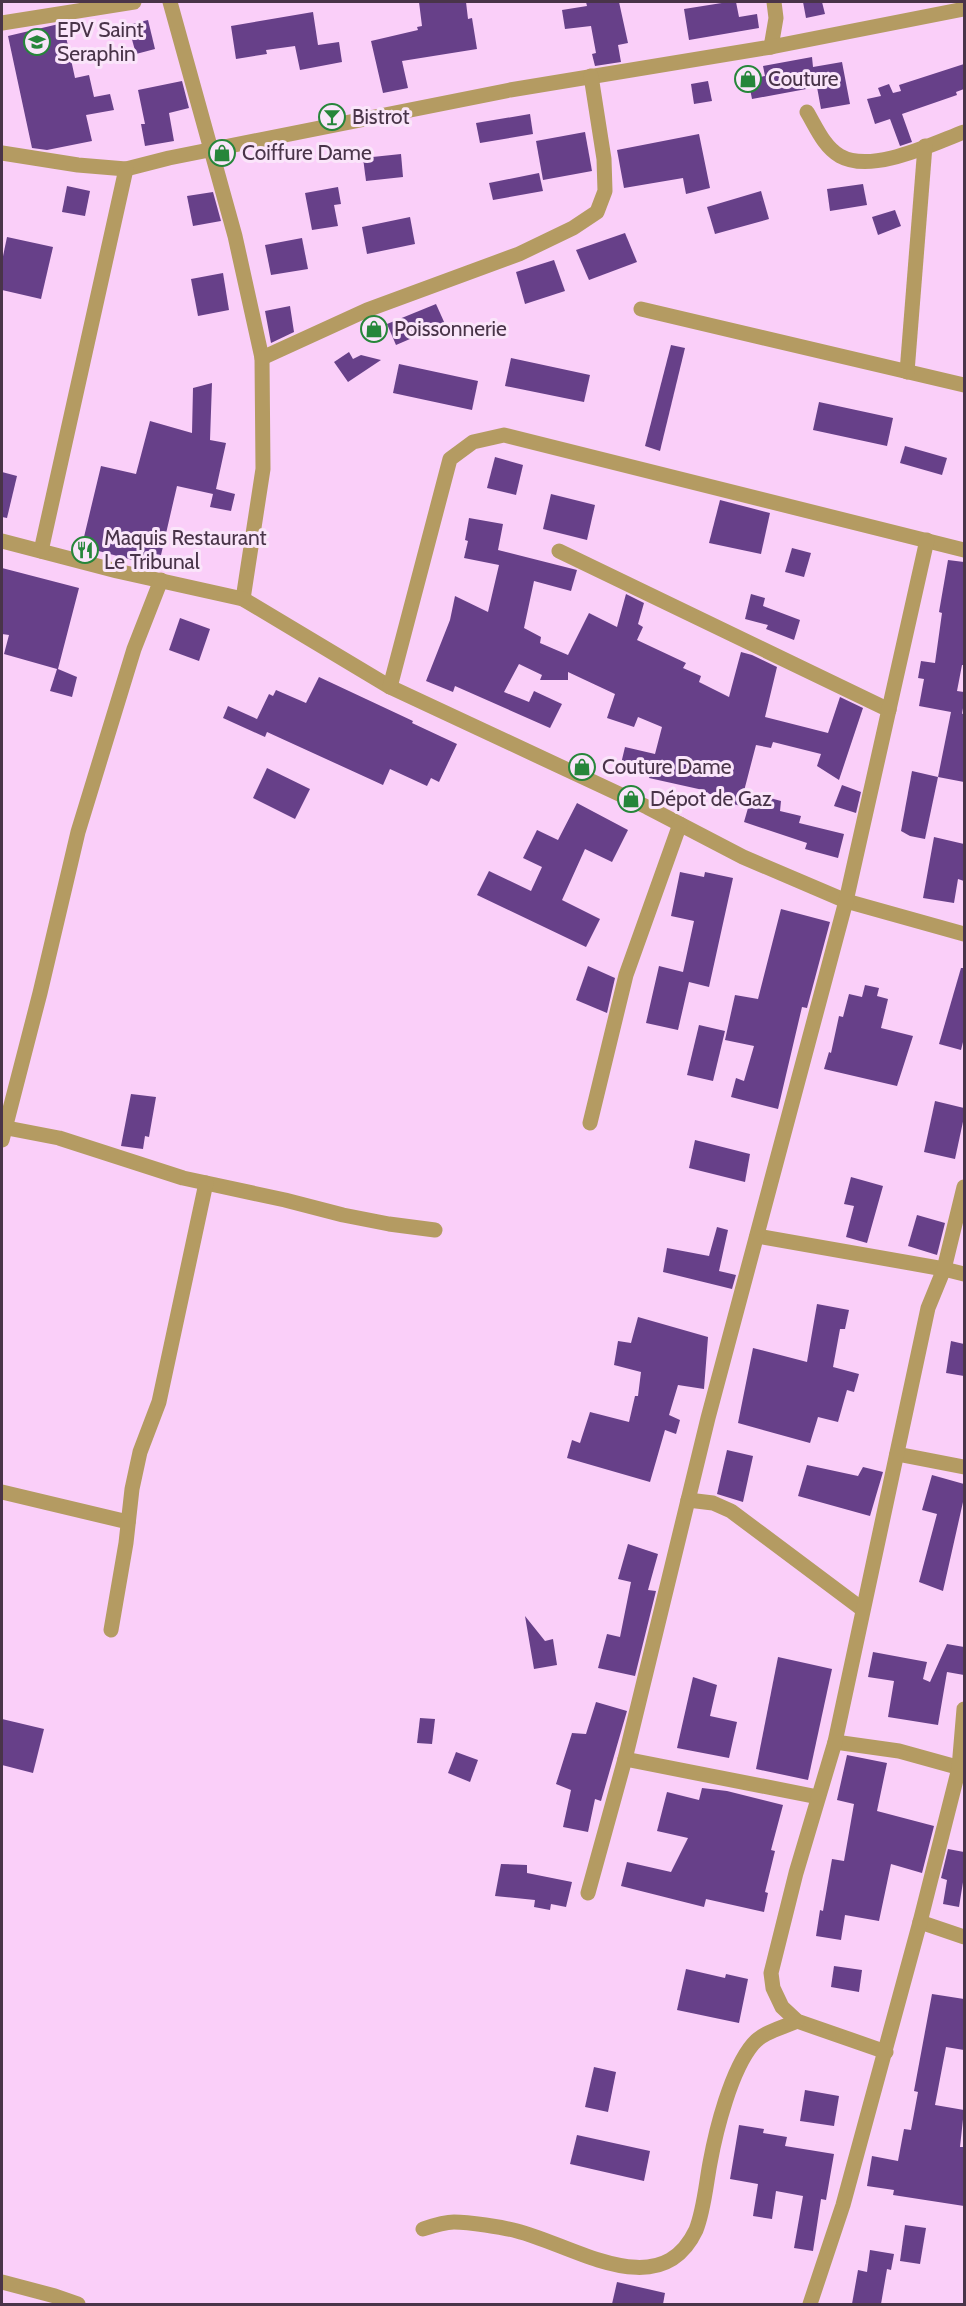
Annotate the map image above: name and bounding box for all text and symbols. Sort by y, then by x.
place label: EPV Saint Seraphin [57,17,144,66]
school or university icon: EPV Saint Seraphin [22,27,52,57]
shop icon: Couture [733,64,763,94]
place label: Couture [768,66,839,91]
bar icon: Bistrot [317,102,347,132]
place label: Bistrot [352,104,409,129]
shop icon: Coiffure Dame [207,138,237,168]
place label: Coiffure Dame [242,140,372,165]
shop icon: Poissonnerie [359,314,389,344]
place label: Poissonnerie [394,316,507,341]
place label: Maquis Restaurant Le Tribunal [104,525,267,574]
restaurant icon: Maquis Restaurant Le Tribunal [70,535,100,565]
shop icon: Couture Dame [567,752,597,782]
place label: Couture Dame [602,754,732,779]
shop icon: Dépot de Gaz [616,784,646,814]
place label: Dépot de Gaz [650,786,772,811]

